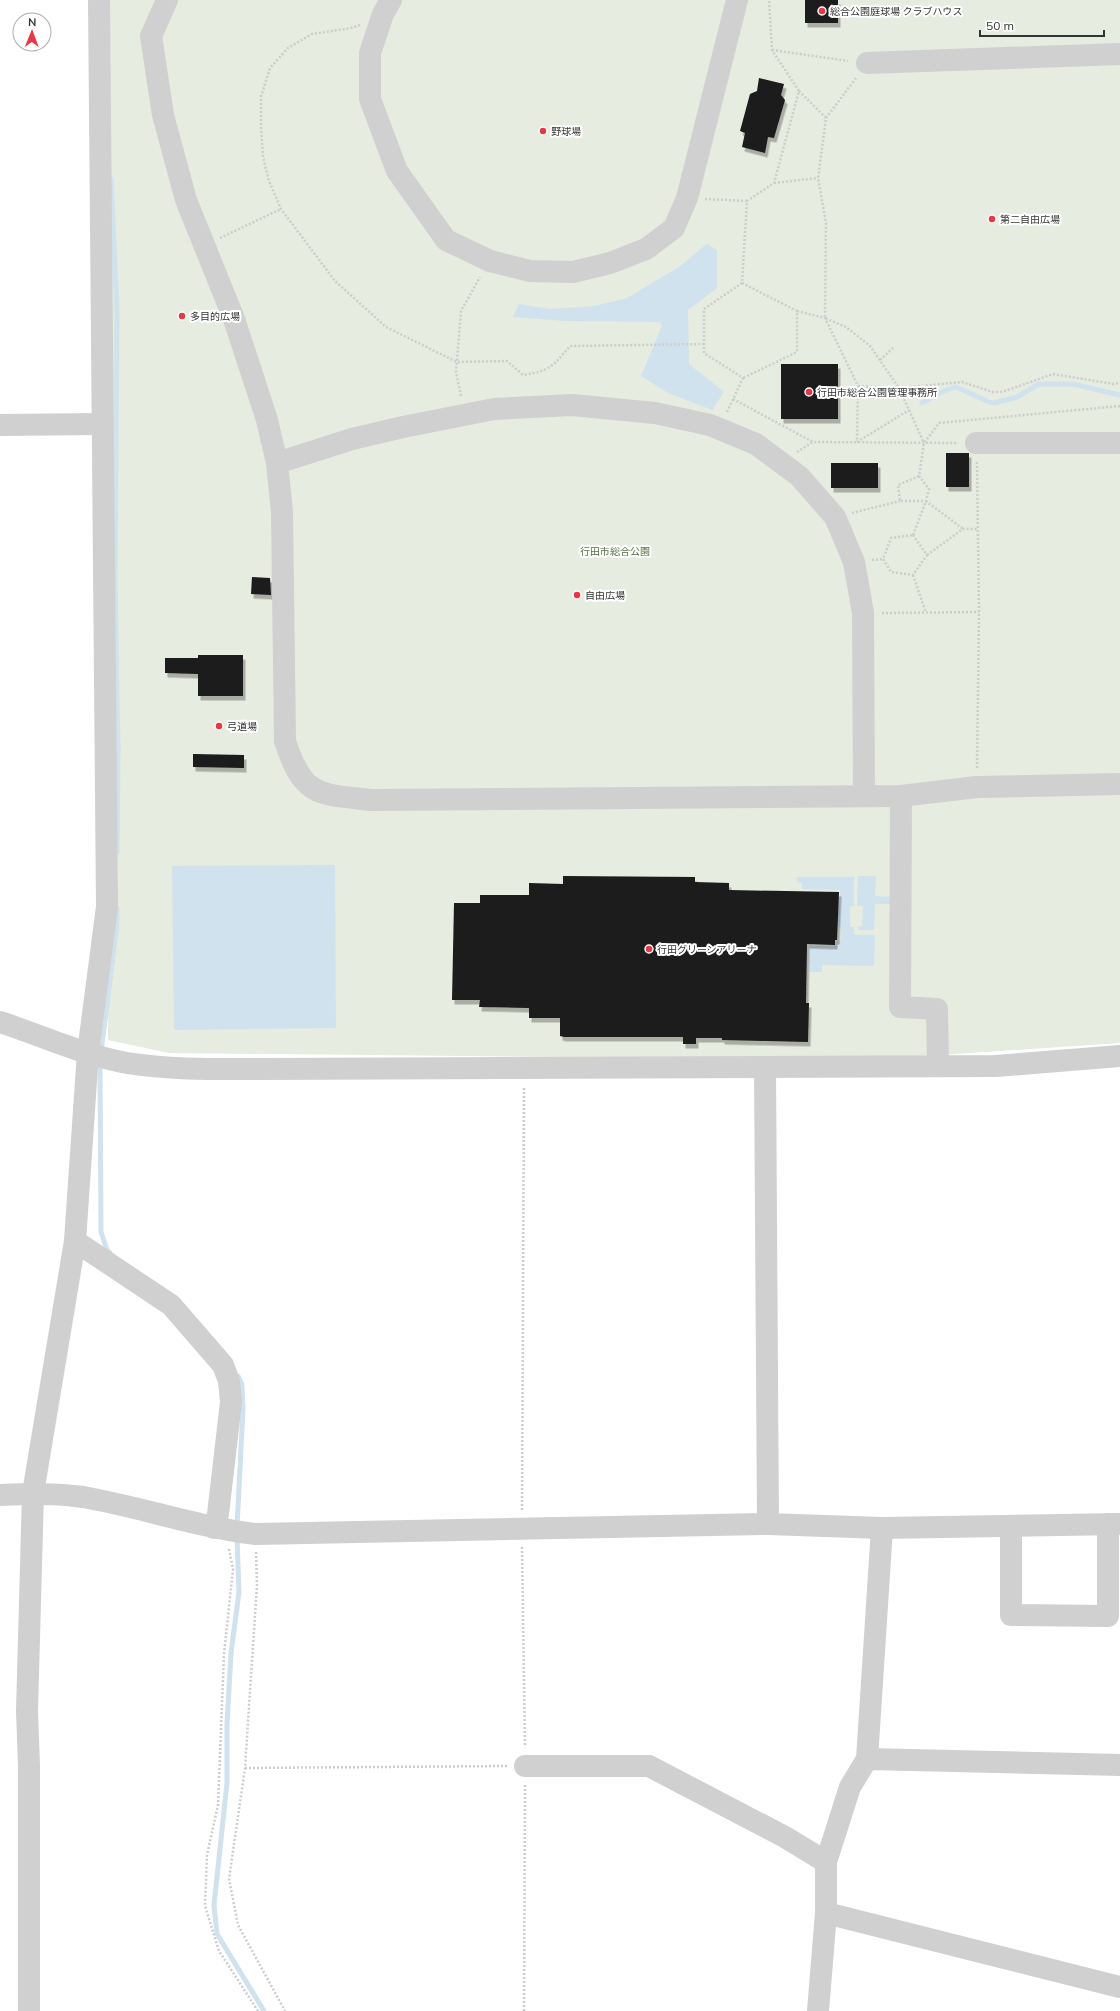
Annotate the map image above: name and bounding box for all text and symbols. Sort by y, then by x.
place label: 総合公園庭球場 クラブハウス [830,5,963,18]
marker: 総合公園庭球場 クラブハウス [817,6,827,16]
north arrow [12,12,52,52]
scale bar [980,12,1104,38]
text: N [28,15,36,29]
text: 50 m [986,18,1014,33]
place label: 野球場 [551,125,581,138]
marker: 野球場 [538,126,548,136]
place label: 第二自由広場 [1000,213,1060,226]
marker: 第二自由広場 [987,214,997,224]
place label: 多目的広場 [190,310,240,323]
marker: 多目的広場 [177,311,187,321]
place label: 行田市総合公園管理事務所 [817,386,937,399]
marker: 行田市総合公園管理事務所 [804,387,814,397]
park label: 行田市総合公園 [580,545,650,558]
place label: 自由広場 [585,589,625,602]
marker: 自由広場 [572,590,582,600]
place label: 弓道場 [227,720,257,733]
marker: 弓道場 [214,721,224,731]
place label: 行田グリーンアリーナ [657,943,757,956]
marker: 行田グリーンアリーナ [644,944,654,954]

